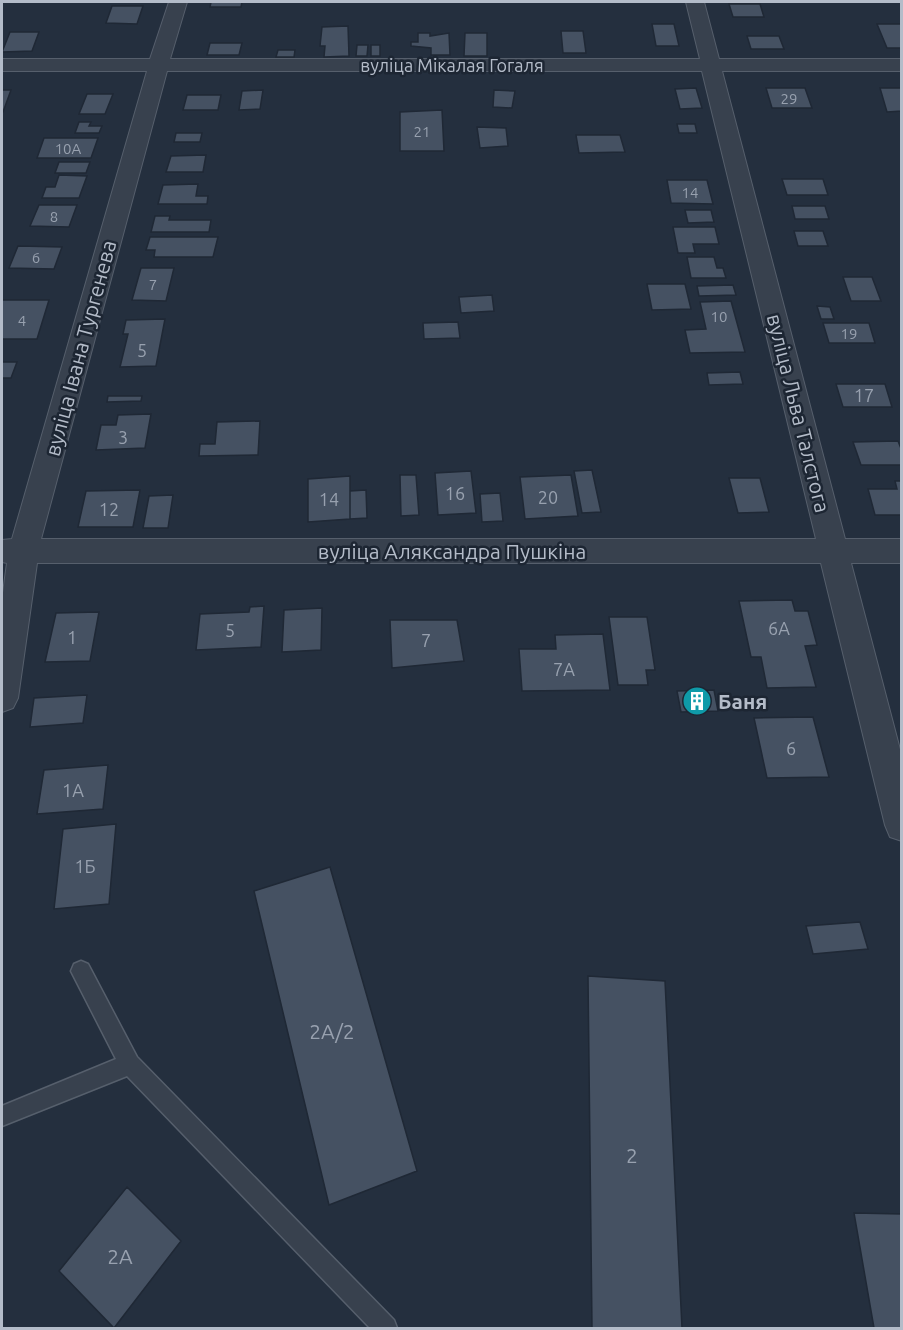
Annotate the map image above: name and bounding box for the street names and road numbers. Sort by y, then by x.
street label: вуліца Мікалая Гогаля [360,55,544,75]
street label: вуліца Івана Тургенева [40,238,120,458]
street label: вуліца Льва Талстога [763,311,835,515]
street label: вуліца Аляксандра Пушкіна [318,539,586,563]

